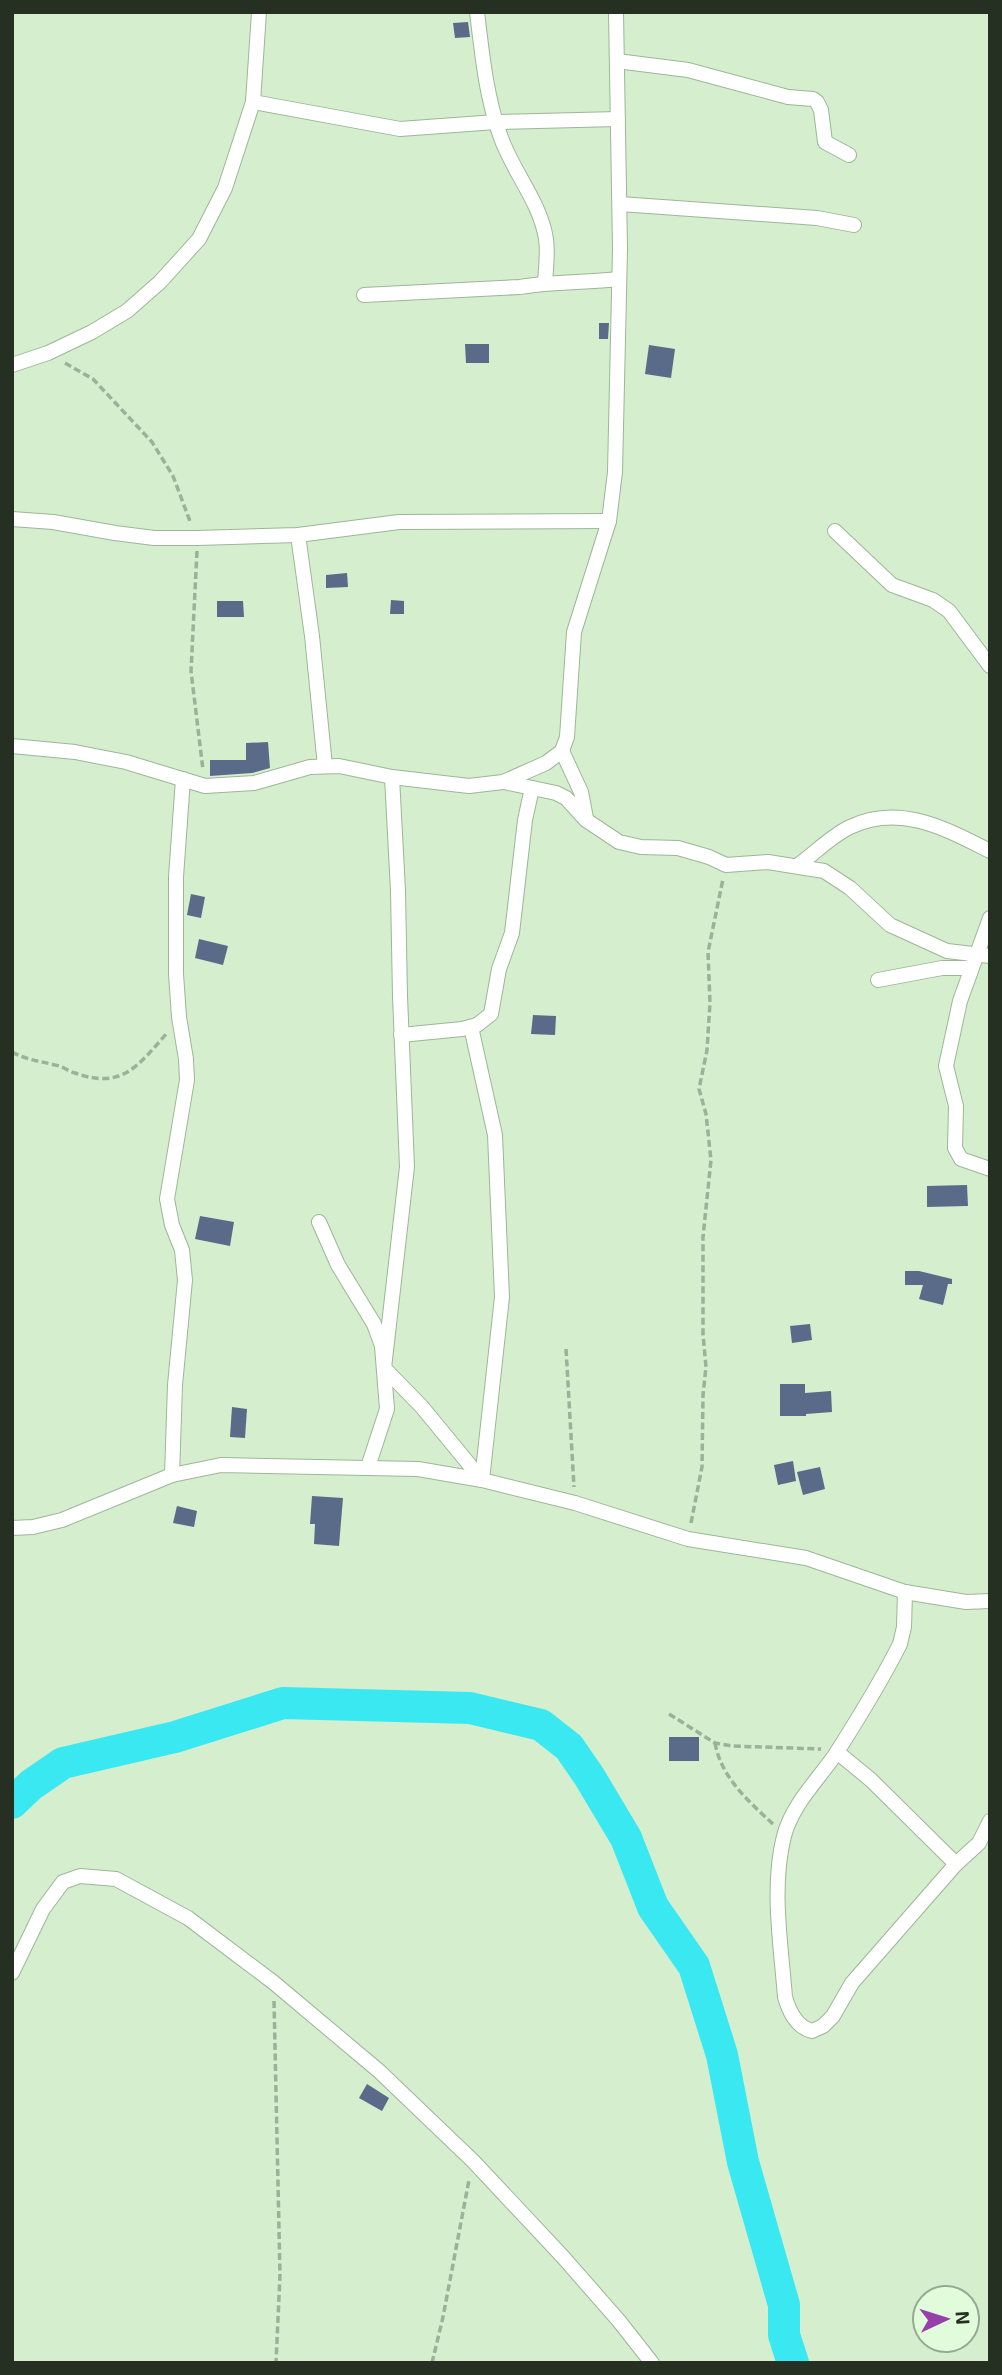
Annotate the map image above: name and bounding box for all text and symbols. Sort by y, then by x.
north arrow [911,2284,981,2354]
text: N [952,2310,975,2325]

